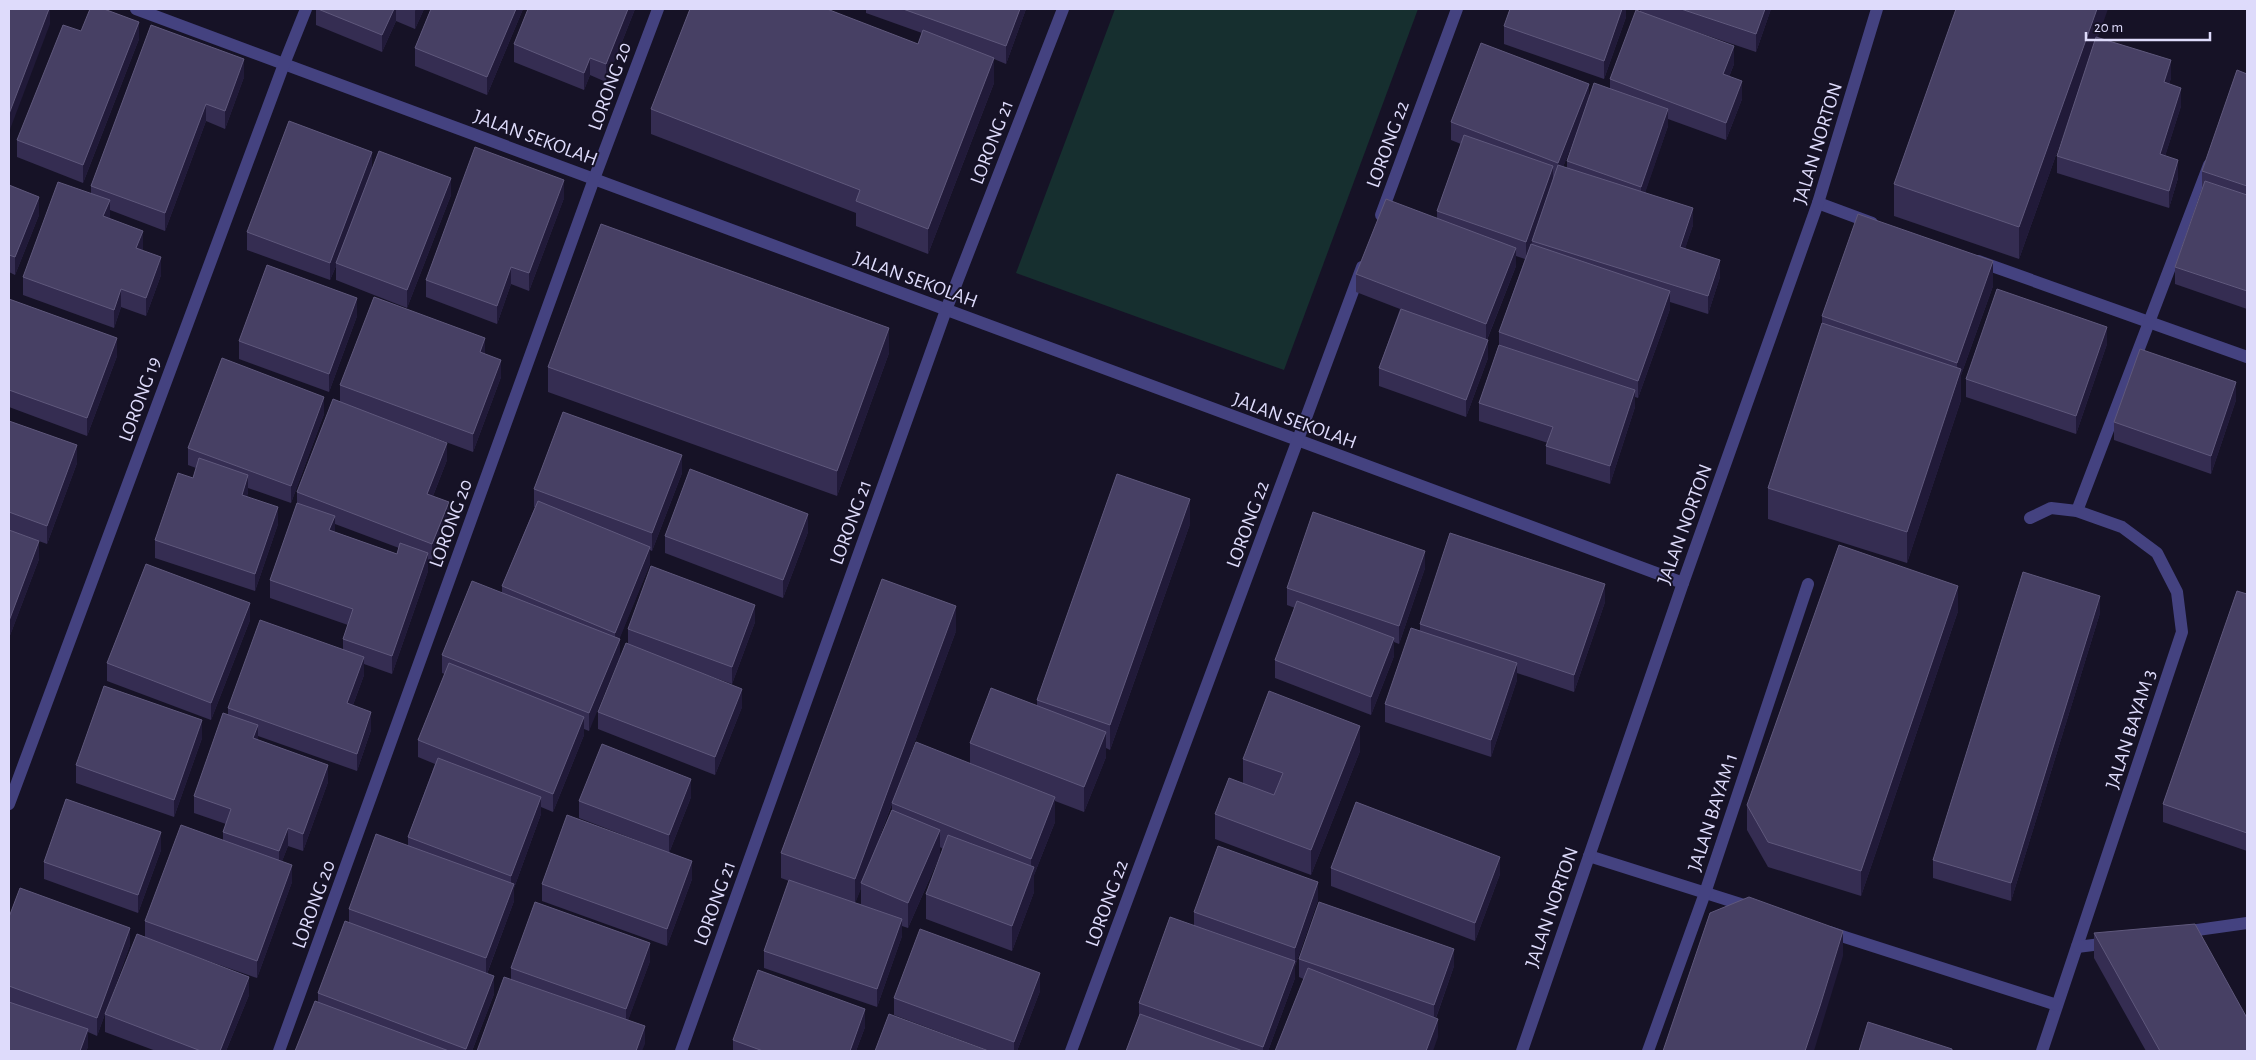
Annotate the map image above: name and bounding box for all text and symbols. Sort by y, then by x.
scale bar [2086,10,2210,42]
text: 20 m [2094,20,2123,35]
street label: LORONG 20 [585,40,635,133]
street label: JALAN NORTON [1790,80,1846,207]
street label: LORONG 21 [967,97,1017,187]
street label: LORONG 22 [1363,98,1413,190]
street label: JALAN SEKOLAH [471,106,600,170]
street label: JALAN SEKOLAH [851,248,980,312]
street label: LORONG 19 [115,354,165,444]
street label: JALAN SEKOLAH [1230,389,1359,453]
street label: JALAN NORTON [1654,462,1716,587]
street label: LORONG 20 [426,477,476,570]
street label: LORONG 21 [826,477,875,567]
street label: LORONG 22 [1223,478,1273,570]
street label: JALAN BAYAM 3 [2102,667,2160,792]
street label: JALAN BAYAM 1 [1684,751,1741,874]
street label: JALAN NORTON [1522,844,1582,970]
street label: LORONG 22 [1082,857,1132,949]
street label: LORONG 20 [289,858,339,951]
street label: LORONG 21 [690,858,739,948]

